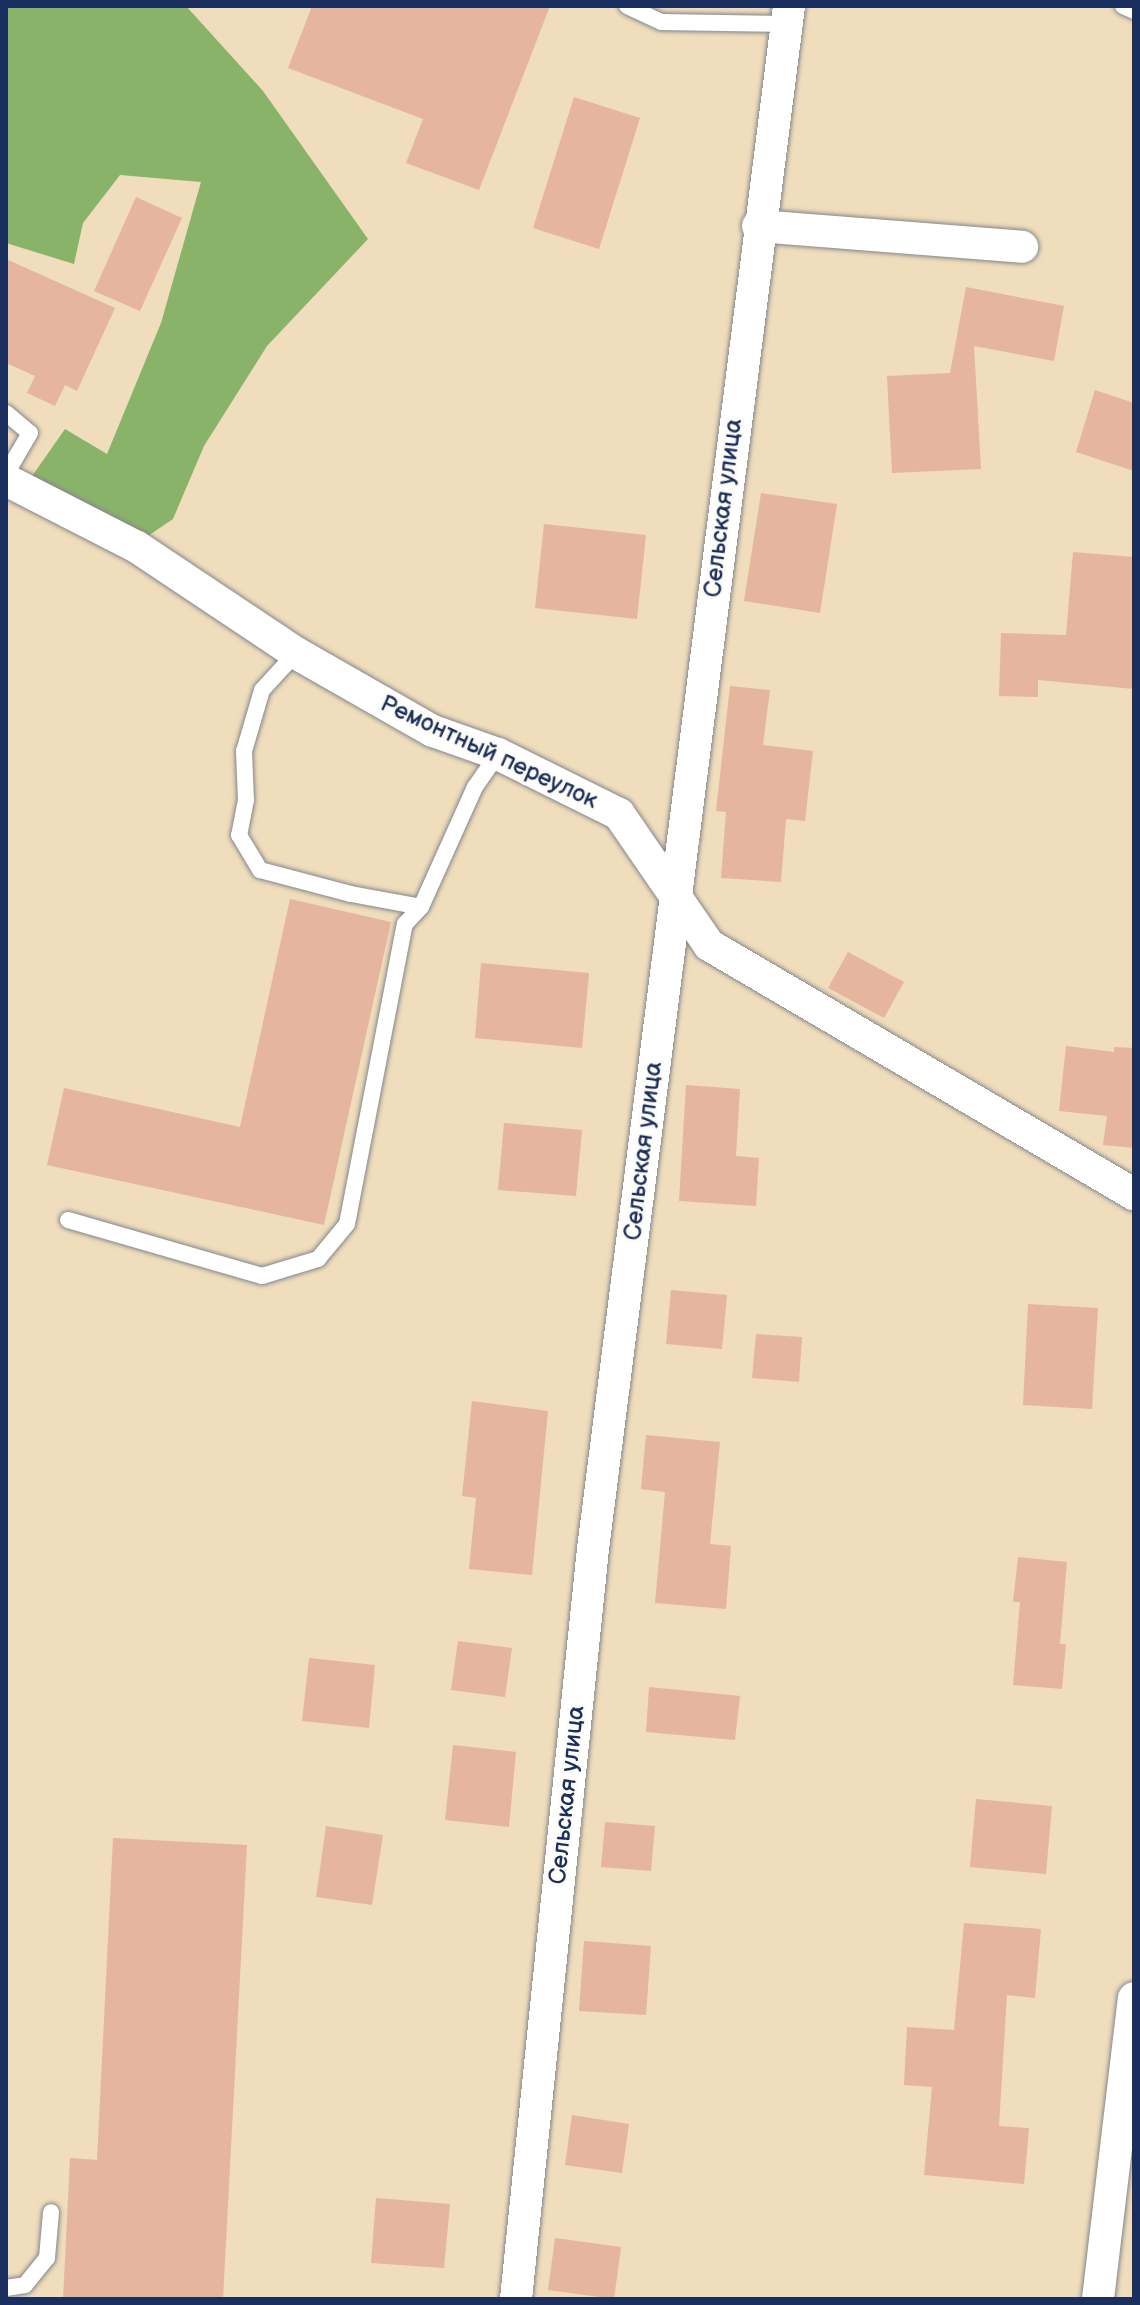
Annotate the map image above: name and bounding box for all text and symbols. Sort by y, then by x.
street label: Сельская улица [698,417,748,599]
street label: Ремонтный переулок [376,689,602,815]
street label: Сельская улица [618,1060,668,1242]
street label: Сельская улица [543,1704,591,1886]

